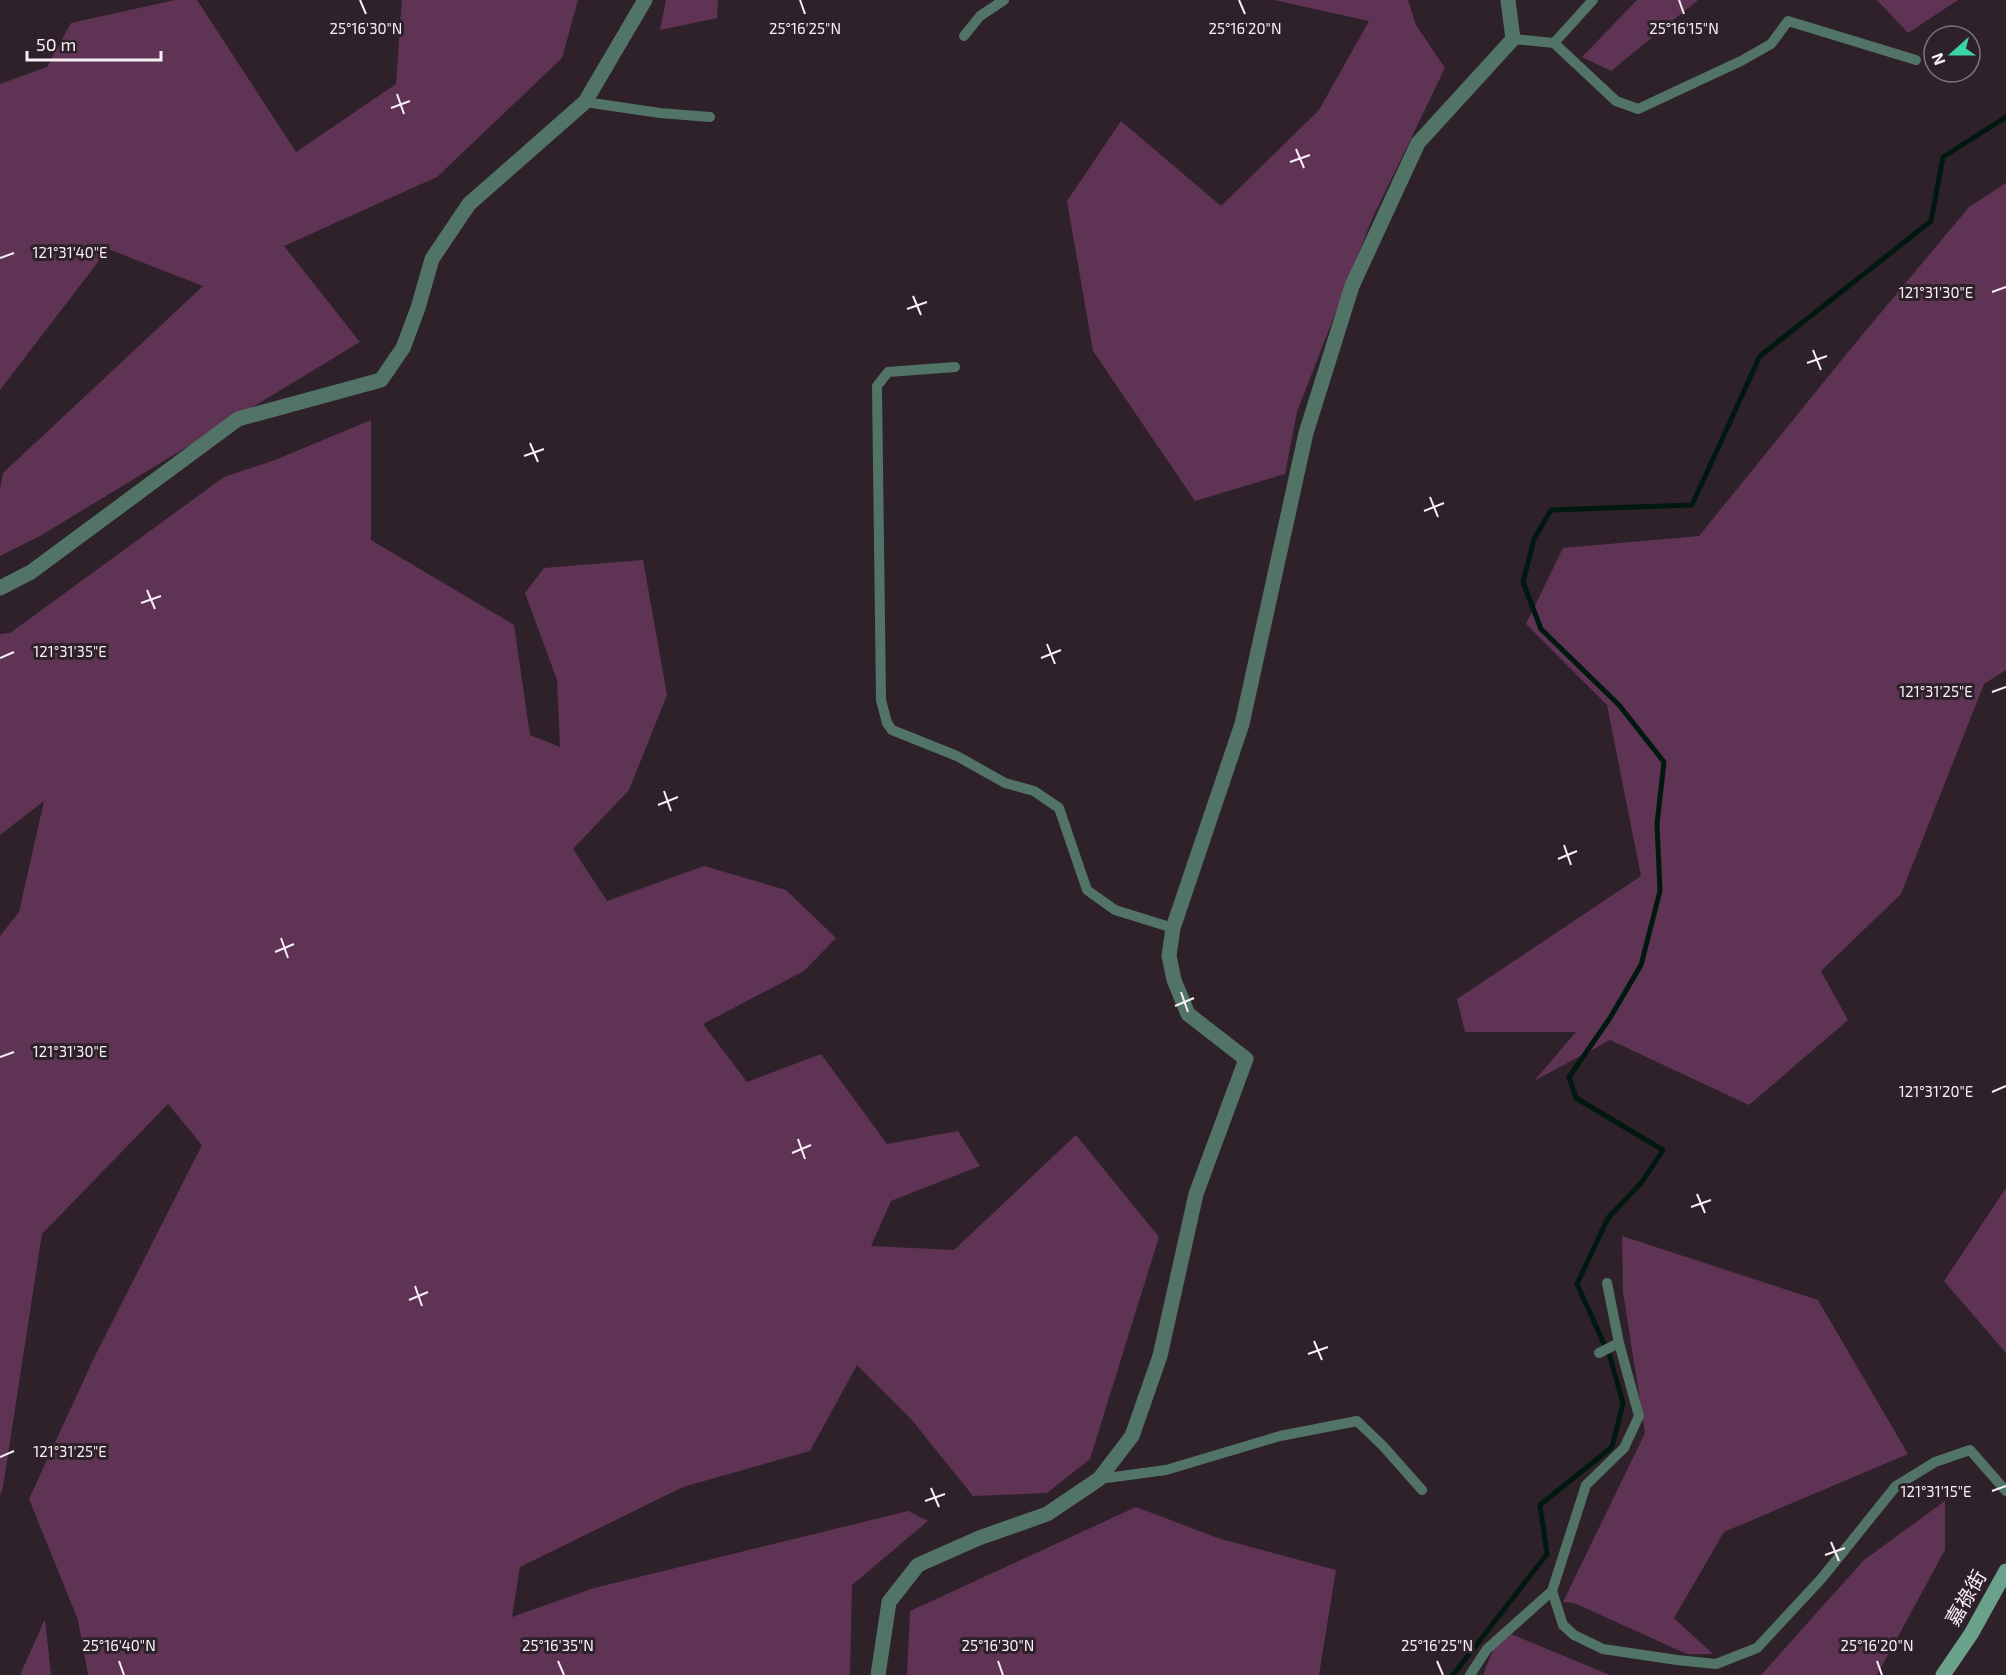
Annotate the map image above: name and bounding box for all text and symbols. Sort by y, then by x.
text: 25°16'30"N [330,19,402,37]
text: 25°16'25"N [769,19,841,37]
text: 25°16'20"N [1209,19,1281,37]
text: 25°16'15"N [1649,19,1719,37]
scale bar [27,24,160,62]
north arrow [1922,24,1982,84]
text: 50 m [36,33,76,55]
text: N [1927,51,1948,68]
text: 121°31'40"E [33,243,107,261]
text: 121°31'30"E [1899,283,1973,301]
text: 121°31'35"E [33,642,107,660]
text: 121°31'25"E [1899,682,1973,700]
text: 121°31'30"E [33,1042,107,1060]
text: 121°31'20"E [1899,1082,1973,1100]
text: 121°31'25"E [33,1442,107,1460]
text: 121°31'15"E [1901,1482,1971,1500]
street label: 嘉祿街 [1940,1566,1991,1629]
text: 25°16'40"N [82,1636,156,1654]
text: 25°16'35"N [522,1636,594,1654]
text: 25°16'30"N [962,1636,1034,1654]
text: 25°16'25"N [1401,1636,1473,1654]
text: 25°16'20"N [1841,1636,1913,1654]

